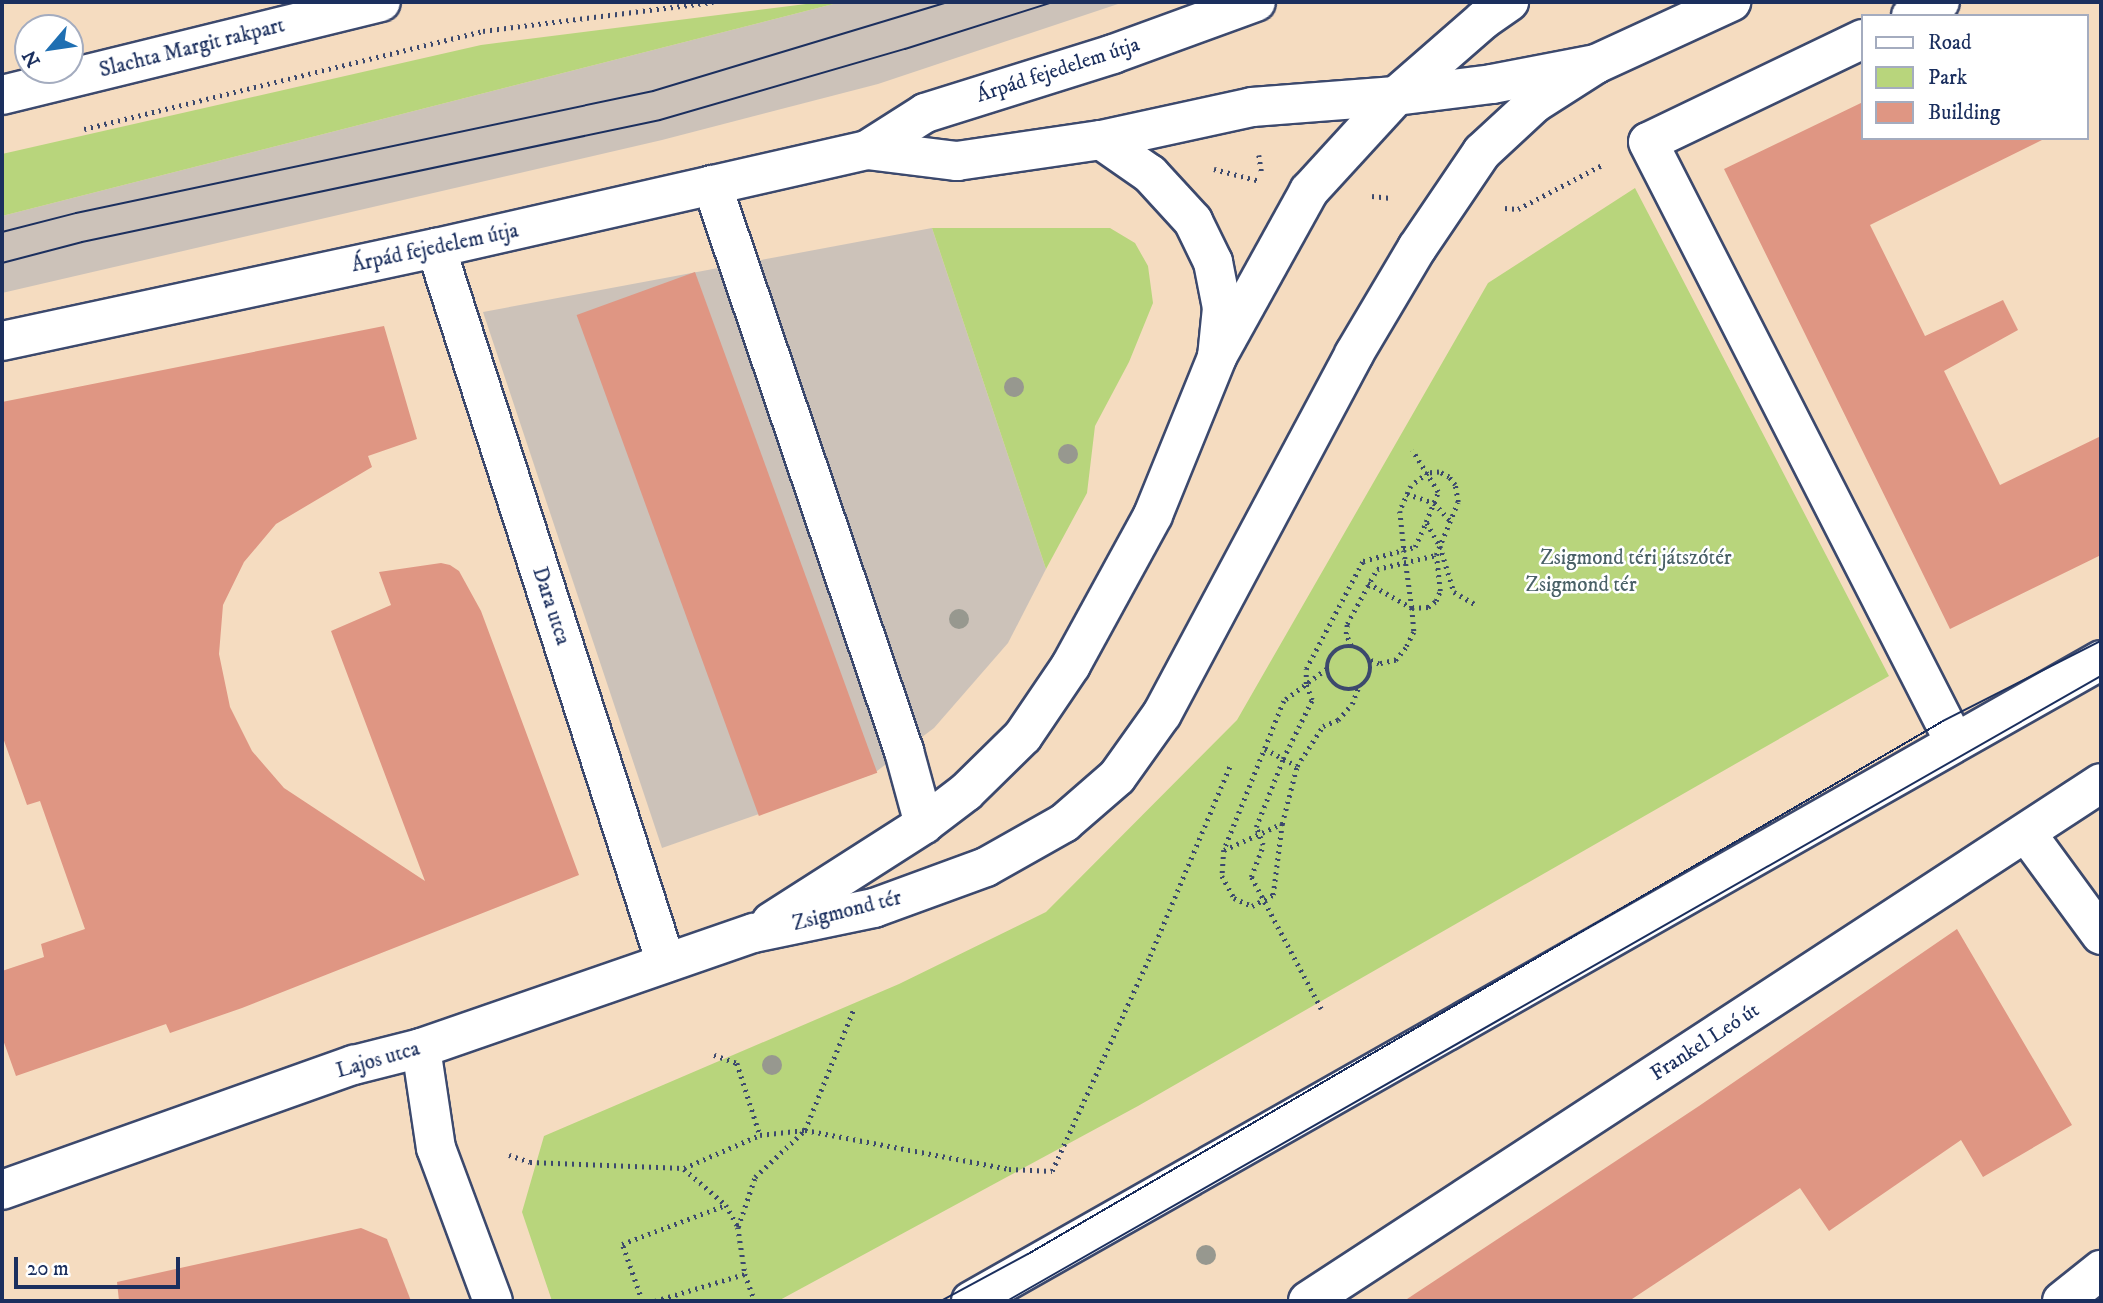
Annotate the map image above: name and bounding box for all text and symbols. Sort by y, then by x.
street label: Slachta Margit rakpart [97,13,287,83]
north arrow [14,14,84,84]
legend [1862,14,2089,140]
text: Road [1928,30,1972,56]
street label: Árpád fejedelem útja [973,32,1143,108]
text: N [18,46,46,71]
text: Park [1928,65,1967,91]
text: Building [1928,100,2000,126]
street label: Árpád fejedelem útja [349,218,521,278]
park label: Zsigmond téri játszótér [1540,545,1732,571]
street label: Dara utca [527,564,575,648]
park label: Zsigmond tér [1525,572,1637,598]
street label: Zsigmond tér [790,885,904,937]
street label: Frankel Leó út [1646,997,1764,1087]
street label: Lajos utca [333,1036,423,1084]
scale bar [18,1244,184,1288]
text: 20 m [27,1256,69,1282]

